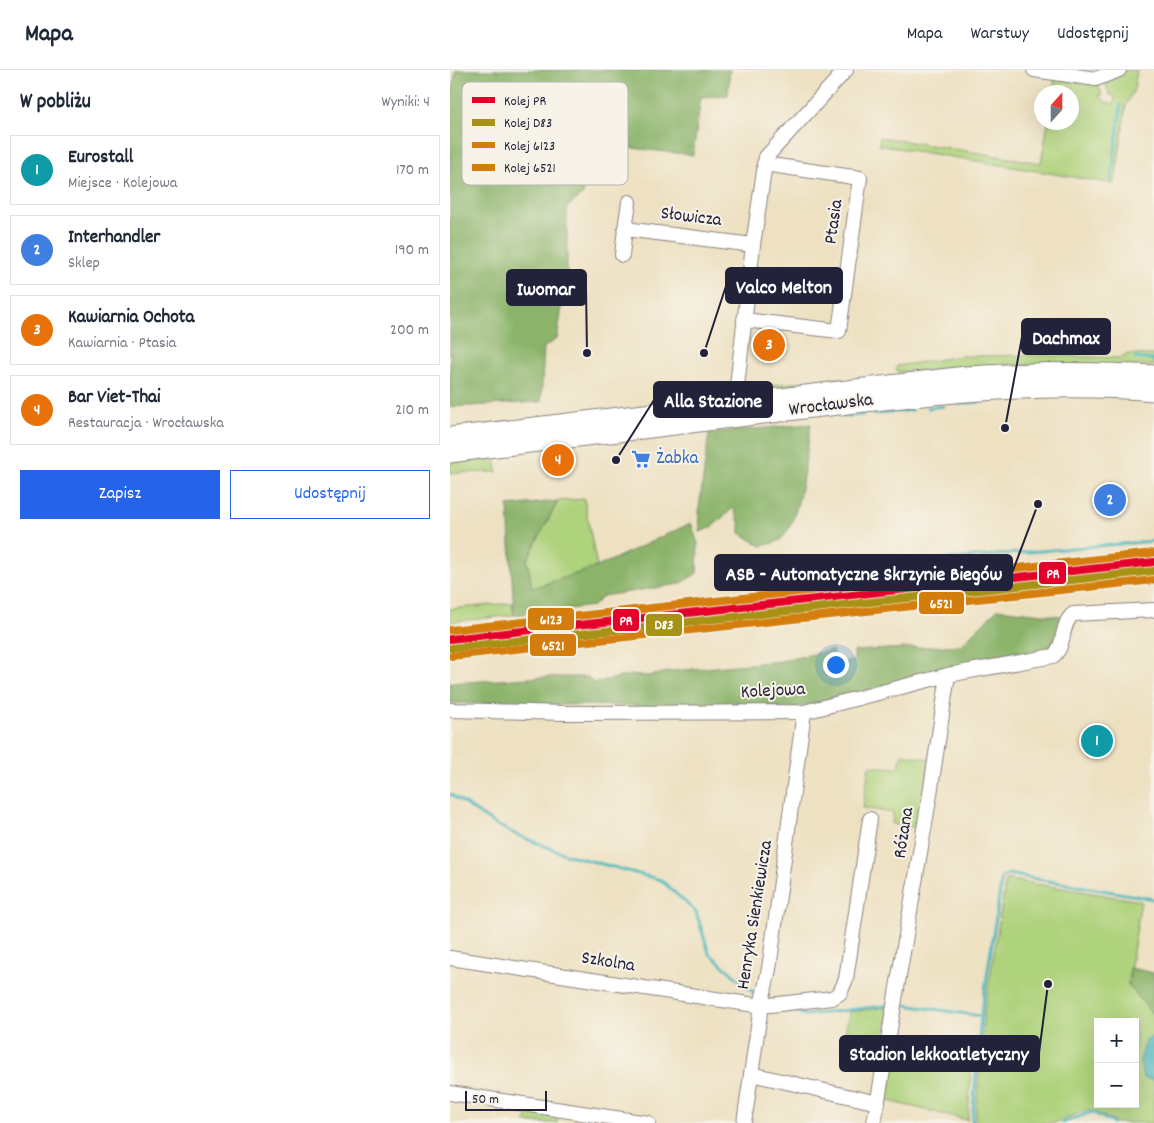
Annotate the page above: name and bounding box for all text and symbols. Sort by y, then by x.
text: Mapa [25,18,73,52]
text: Mapa [907,22,943,47]
text: Warstwy [971,22,1029,47]
text: Udostępnij [1057,22,1129,47]
legend [462,82,628,185]
north arrow [1034,85,1079,130]
text: W pobliżu [20,88,91,118]
text: Wyniki: 4 [382,91,430,114]
text: Kolej PR [504,92,546,112]
text: Kolej D83 [504,114,552,134]
text: Kolej 6123 [504,137,555,157]
text: Eurostall [68,145,133,172]
text: 1 [35,159,39,182]
text: 170 m [396,159,429,182]
text: Kolej 6521 [504,159,556,179]
text: Miejsce · Kolejowa [68,172,177,195]
street label: Ptasia [819,197,852,246]
street label: Słowicza [659,201,724,235]
text: Interhandler [68,225,160,252]
text: 2 [34,239,41,262]
text: 190 m [395,239,429,262]
text: Sklep [68,252,100,275]
callout: Valco Melton [726,268,842,303]
callout: Iwomar [507,270,586,305]
text: Valco Melton [736,275,832,303]
text: Iwomar [517,277,576,305]
text: Kawiarnia Ochota [68,305,195,332]
text: 3 [33,319,41,342]
text: 200 m [390,319,429,342]
callout: Dachmax [1022,319,1110,354]
pin: 3 [753,326,785,364]
text: Dachmax [1032,326,1100,354]
text: Kawiarnia · Ptasia [68,332,176,355]
callout: Alla Stazione [654,382,772,417]
text: Bar Viet-Thai [68,385,161,412]
street label: Wrocławska [787,387,876,425]
text: Alla Stazione [664,389,762,417]
text: 4 [34,399,40,422]
text: 210 m [395,399,429,422]
text: Restauracja · Wrocławska [68,412,224,435]
pin: 4 [542,441,574,479]
place label: Żabka [656,446,699,473]
supermarket icon: Żabka [630,448,652,470]
button: Zapisz [20,470,220,519]
button: Udostępnij [230,470,430,519]
pin: 2 [1094,481,1126,519]
callout: ASB - Automatyczne Skrzynie Biegów [715,555,1012,590]
line badge: PR [1038,561,1067,585]
text: ASB - Automatyczne Skrzynie Biegów [726,562,1003,590]
text: PR [1046,565,1060,585]
line badge: 6521 [918,591,965,615]
text: 6521 [930,595,952,615]
line badge: 6123 [527,607,575,631]
line badge: PR [612,608,640,632]
text: 6123 [540,611,562,631]
text: PR [619,612,633,632]
line badge: D83 [645,613,683,637]
text: D83 [654,616,674,636]
line badge: 6521 [529,633,577,657]
text: 6521 [542,637,564,657]
your location [823,652,849,678]
street label: Kolejowa [740,677,807,707]
pin: 1 [1081,722,1113,760]
street label: Różana [888,804,923,861]
street label: Henryka Sienkiewicza [731,837,781,992]
street label: Szkolna [579,945,638,981]
map controls [1094,1018,1139,1108]
button: + [1094,1018,1139,1063]
callout: Stadion lekkoatletyczny [840,1036,1039,1071]
text: Stadion lekkoatletyczny [850,1042,1029,1070]
button: − [1094,1063,1139,1108]
scale bar [465,1088,548,1111]
text: 50 m [472,1090,499,1110]

